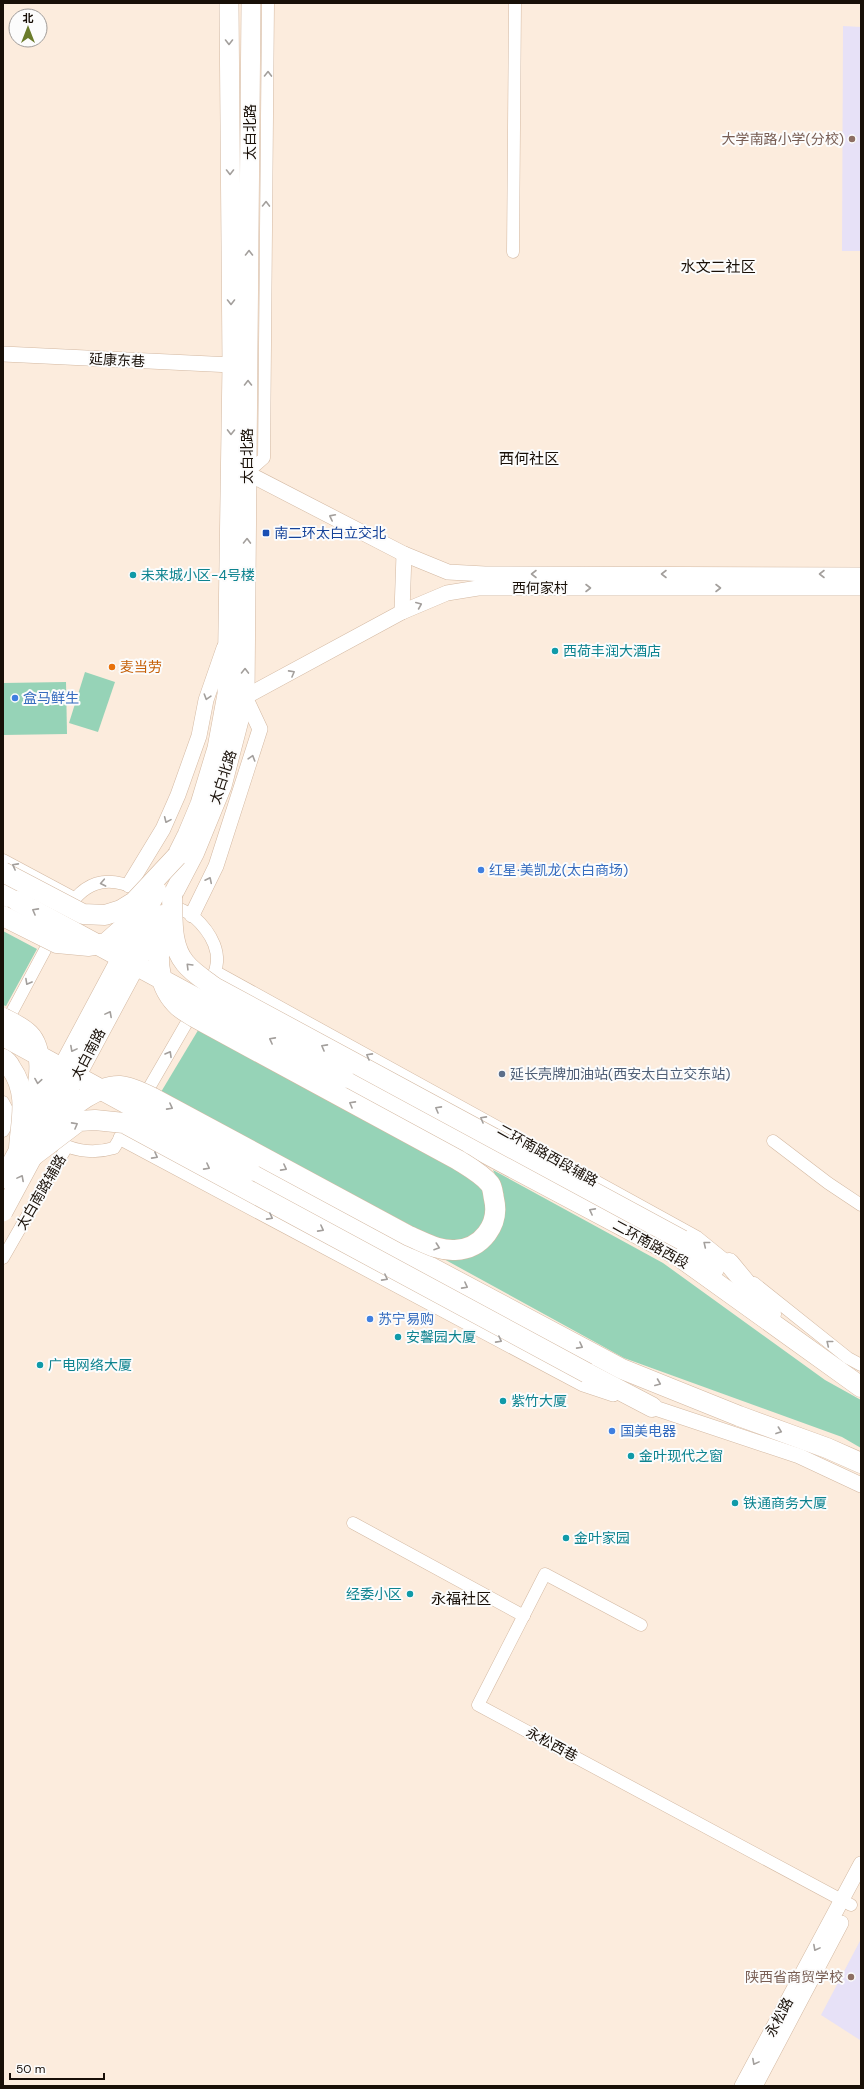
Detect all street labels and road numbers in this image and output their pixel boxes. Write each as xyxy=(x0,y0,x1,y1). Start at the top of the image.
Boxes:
street label: 太白北路 xyxy=(241,104,259,160)
street label: 延康东巷 xyxy=(89,350,145,370)
street label: 太白北路 xyxy=(238,428,256,484)
street label: 西何家村 xyxy=(512,579,568,597)
street label: 太白北路 xyxy=(206,748,240,806)
street label: 太白南路 xyxy=(67,1025,109,1083)
street label: 二环南路西段辅路 xyxy=(495,1120,601,1190)
street label: 太白南路辅路 xyxy=(12,1151,70,1233)
street label: 二环南路西段 xyxy=(610,1216,692,1272)
street label: 永松西巷 xyxy=(523,1723,581,1765)
street label: 永松路 xyxy=(761,1994,797,2040)

